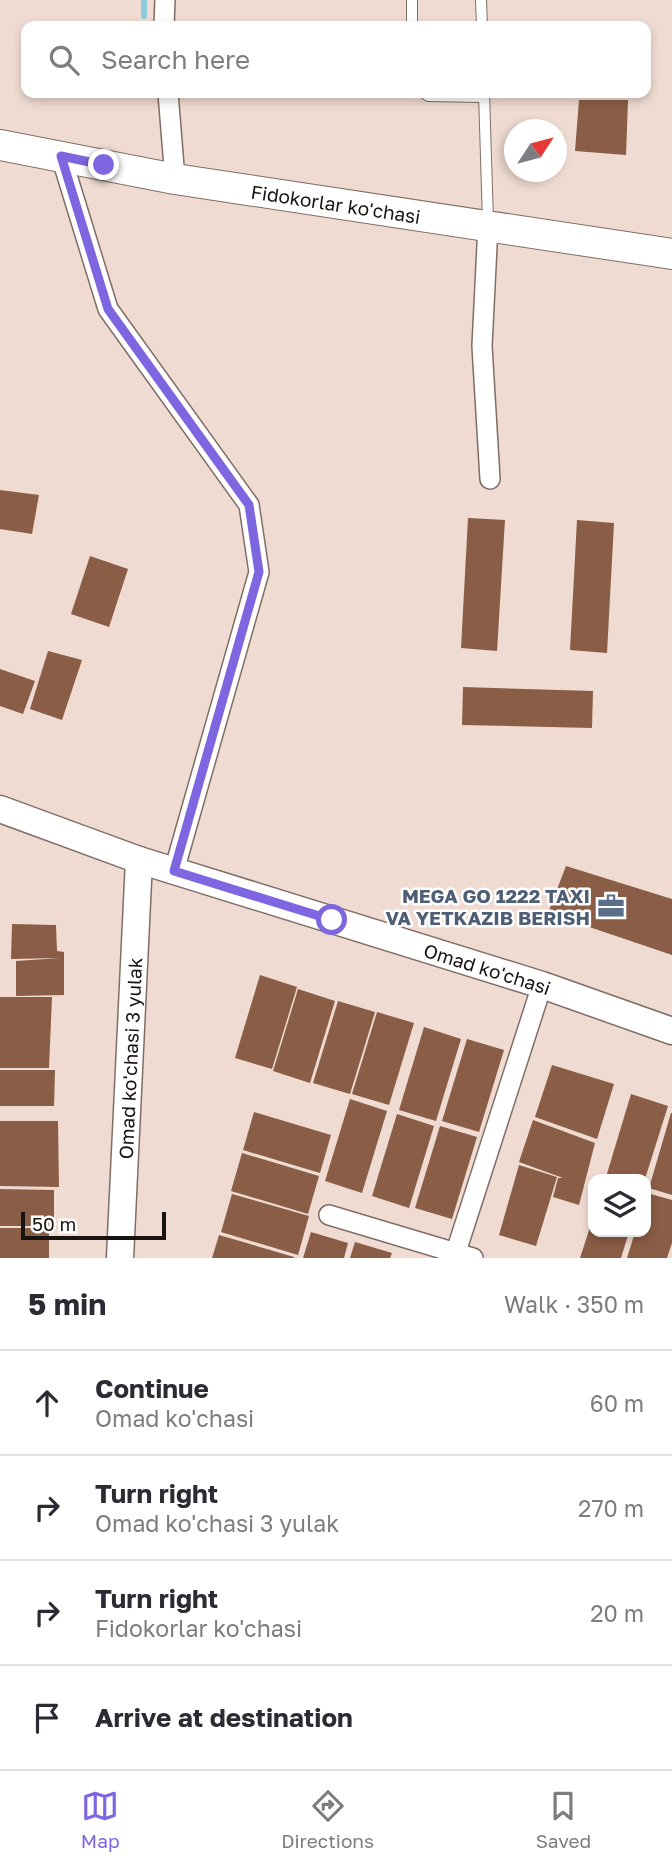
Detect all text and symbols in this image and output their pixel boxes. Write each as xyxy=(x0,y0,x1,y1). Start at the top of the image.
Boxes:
search box xyxy=(21,21,651,98)
icon: search xyxy=(45,41,83,79)
text: Search here xyxy=(101,44,250,75)
north arrow xyxy=(504,119,567,182)
route end xyxy=(88,149,119,180)
street label: Fidokorlar ko'chasi xyxy=(250,179,422,227)
place label: MEGA GO 1222 TAXI VA YETKAZIB BERISH xyxy=(385,884,590,929)
office icon: MEGA GO 1222 TAXI VA YETKAZIB BERISH xyxy=(596,891,626,921)
route start xyxy=(316,904,347,935)
street label: Omad ko'chasi xyxy=(421,938,554,999)
street label: Omad ko'chasi 3 yulak xyxy=(113,957,146,1160)
map controls xyxy=(588,1174,651,1237)
button: layers xyxy=(588,1174,651,1237)
scale bar xyxy=(21,1209,166,1241)
text: 50 m xyxy=(32,1212,76,1235)
text: 5 min xyxy=(28,1286,106,1322)
text: Walk · 350 m xyxy=(504,1290,644,1318)
text: Continue xyxy=(95,1373,209,1404)
icon: ahead xyxy=(28,1384,66,1422)
text: 60 m xyxy=(590,1389,644,1417)
text: Omad ko'chasi xyxy=(95,1404,254,1432)
text: Turn right xyxy=(95,1478,218,1509)
icon: right xyxy=(28,1489,66,1527)
text: 270 m xyxy=(578,1494,644,1522)
text: Omad ko'chasi 3 yulak xyxy=(95,1509,339,1537)
text: Turn right xyxy=(95,1583,218,1614)
icon: right xyxy=(28,1594,66,1632)
text: 20 m xyxy=(590,1599,644,1627)
text: Fidokorlar ko'chasi xyxy=(95,1614,302,1642)
icon: arrive xyxy=(28,1699,66,1737)
text: Arrive at destination xyxy=(95,1702,353,1733)
tab: Map xyxy=(81,1787,120,1852)
tab: Directions xyxy=(281,1787,374,1852)
tab: Saved xyxy=(536,1787,591,1852)

